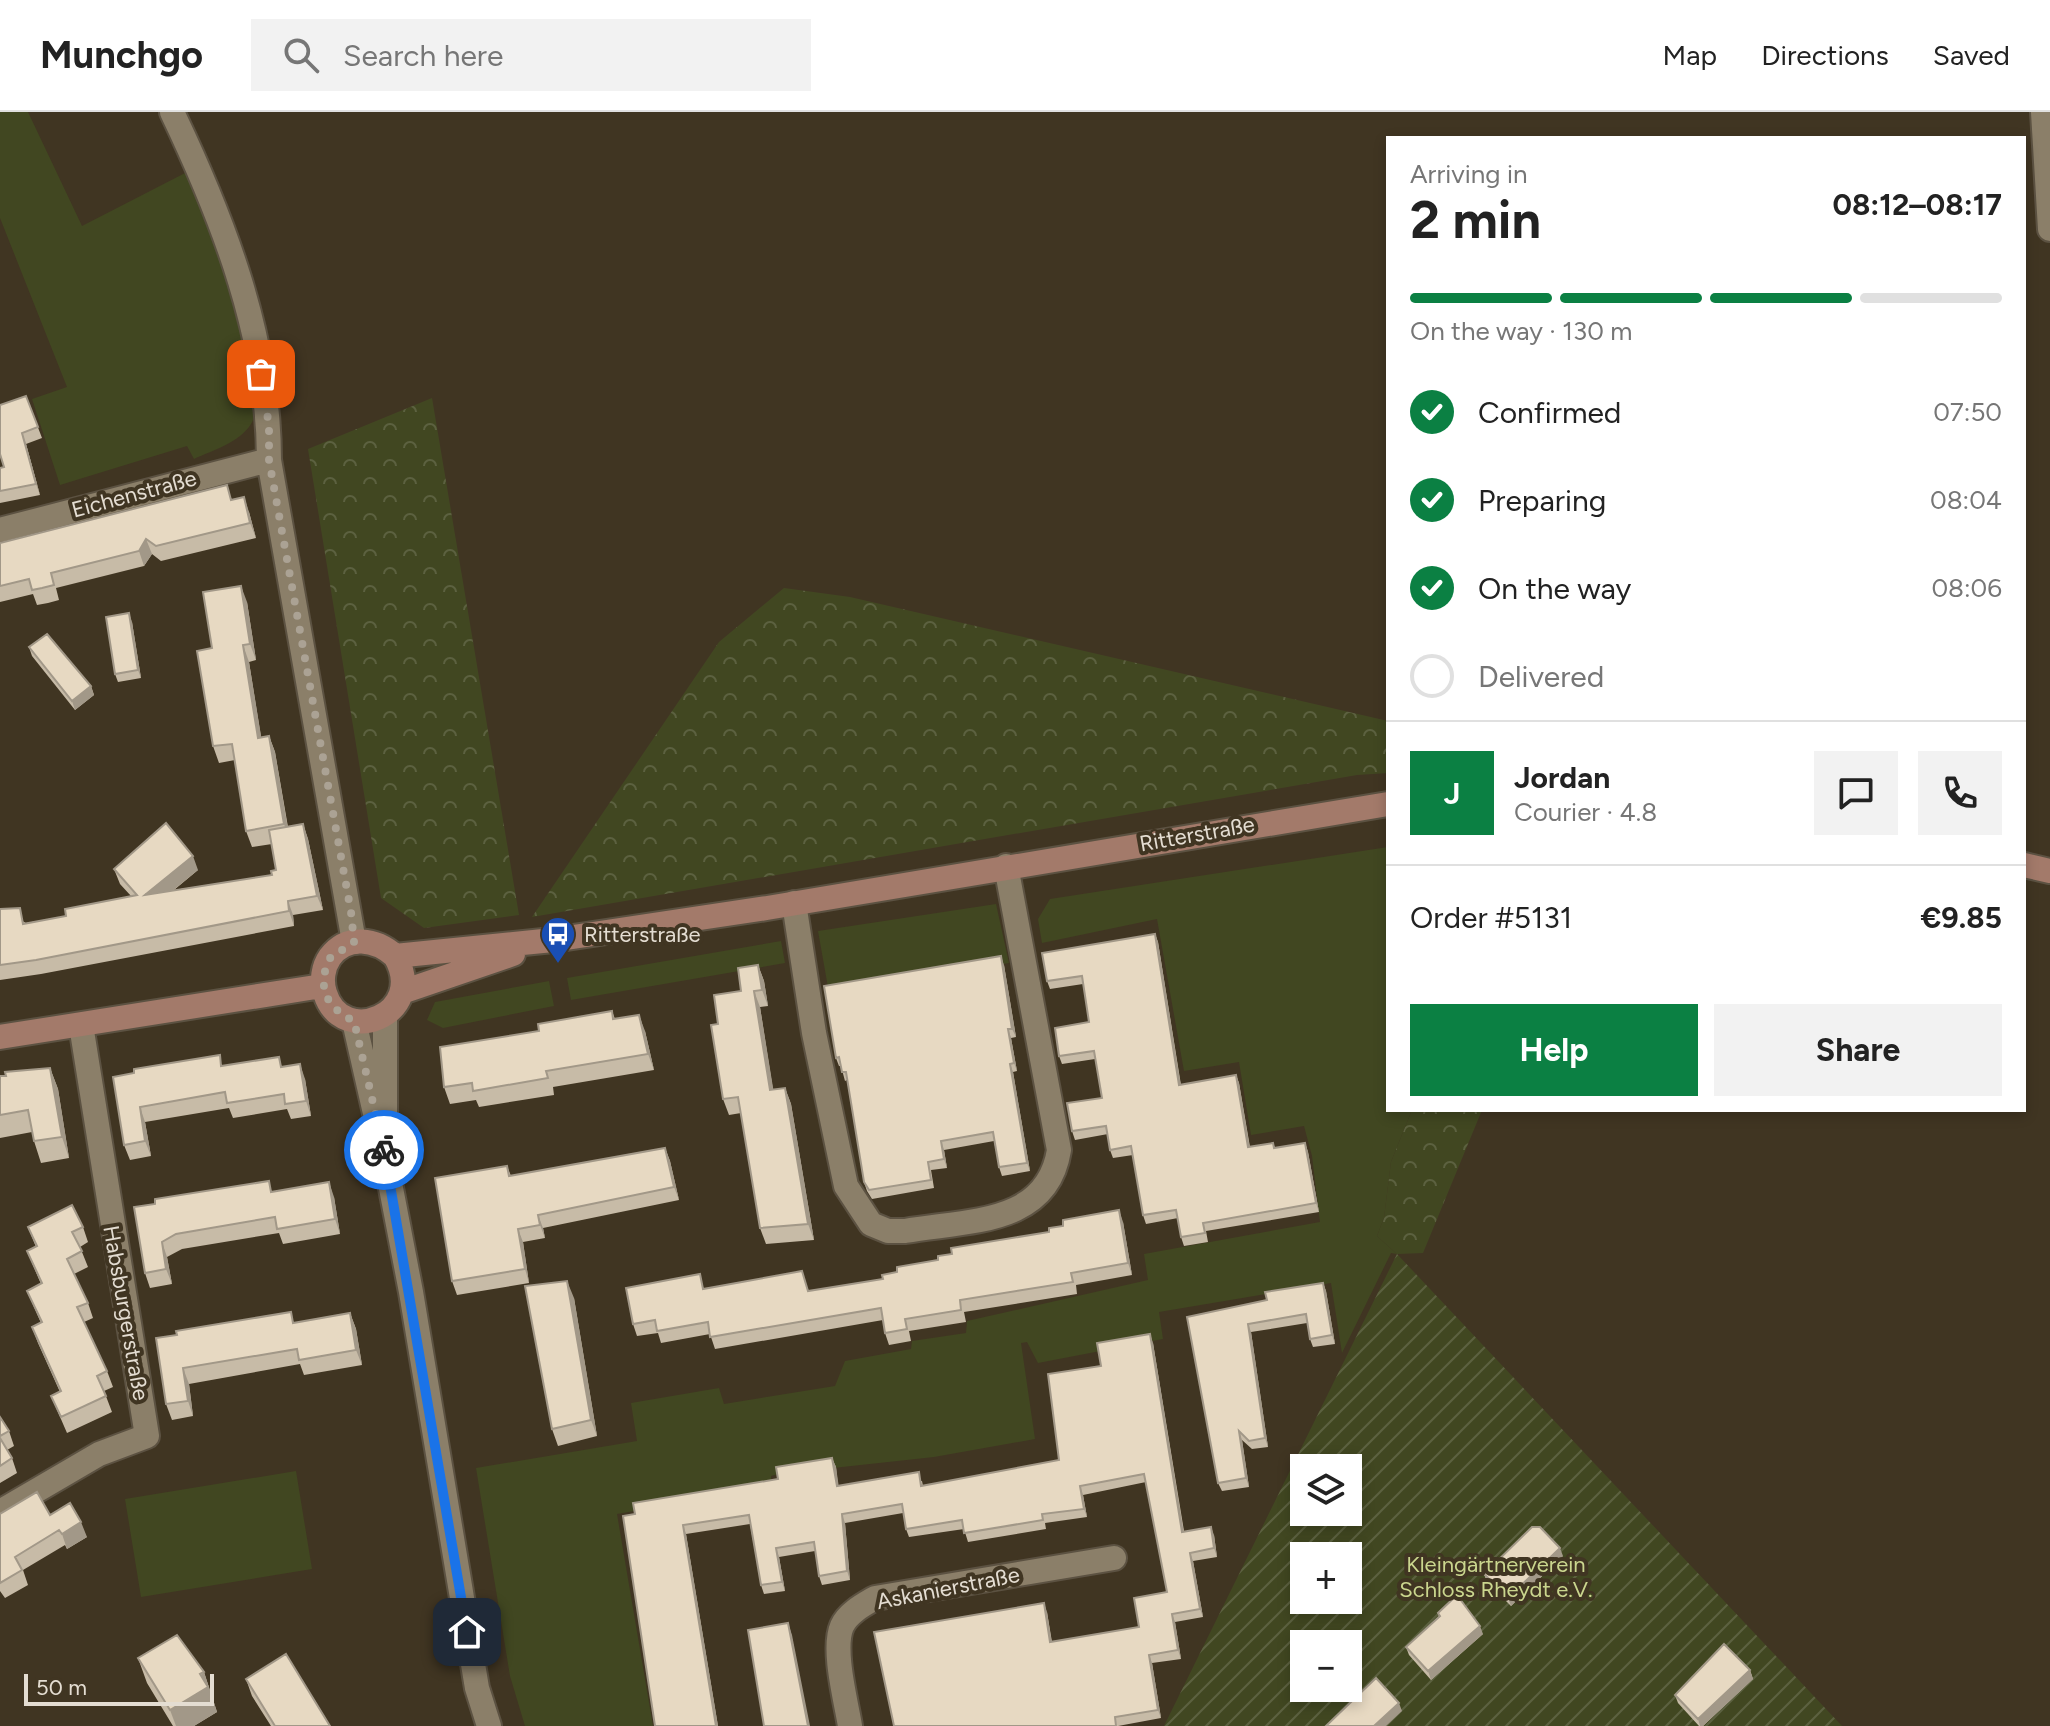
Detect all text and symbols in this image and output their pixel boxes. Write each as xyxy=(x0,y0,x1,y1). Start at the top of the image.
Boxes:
search box xyxy=(251,19,811,91)
text: Munchgo xyxy=(40,32,203,78)
icon: search xyxy=(279,33,323,77)
text: Search here xyxy=(343,37,503,74)
text: Map xyxy=(1663,38,1717,72)
text: Directions xyxy=(1761,38,1889,72)
text: Saved xyxy=(1933,38,2010,72)
text: Arriving in xyxy=(1410,158,1528,190)
text: 08:12–08:17 xyxy=(1832,186,2002,223)
text: 2 min xyxy=(1410,189,1541,251)
text: On the way · 130 m xyxy=(1410,315,1632,347)
pin xyxy=(227,340,295,408)
icon: bag xyxy=(239,352,283,396)
icon: check xyxy=(1410,390,1454,434)
text: Confirmed xyxy=(1478,394,1621,431)
text: 07:50 xyxy=(1933,396,2002,428)
street label: Eichenstraße xyxy=(69,464,199,524)
icon: check xyxy=(1410,478,1454,522)
text: Preparing xyxy=(1478,482,1606,519)
text: 08:04 xyxy=(1930,484,2002,516)
icon: check xyxy=(1410,566,1454,610)
text: On the way xyxy=(1478,570,1631,607)
text: 08:06 xyxy=(1931,572,2002,604)
text: Delivered xyxy=(1478,658,1604,695)
button: chat xyxy=(1814,751,1898,835)
button: phone xyxy=(1918,751,2002,835)
text: Jordan xyxy=(1514,759,1610,796)
text: J xyxy=(1444,775,1460,812)
text: Courier · 4.8 xyxy=(1514,796,1657,828)
street label: Ritterstraße xyxy=(1137,811,1257,857)
text: Order #5131 xyxy=(1410,899,1572,936)
text: €9.85 xyxy=(1921,899,2002,936)
bus stop icon: Ritterstraße xyxy=(539,915,577,965)
place label: Ritterstraße xyxy=(584,921,701,948)
button: Help xyxy=(1410,1004,1698,1096)
button: Share xyxy=(1714,1004,2002,1096)
courier xyxy=(344,1110,424,1190)
icon: bike xyxy=(362,1128,406,1172)
street label: Habsburgerstraße xyxy=(97,1223,155,1403)
map controls xyxy=(1290,1454,1362,1702)
button: layers xyxy=(1290,1454,1362,1526)
button: + xyxy=(1290,1542,1362,1614)
park label: Kleingärtnerverein Schloss Rheydt e.V. xyxy=(1399,1551,1593,1603)
street label: Askanierstraße xyxy=(874,1561,1022,1615)
pin xyxy=(433,1598,501,1666)
icon: home xyxy=(445,1610,489,1654)
button: − xyxy=(1290,1630,1362,1702)
scale bar xyxy=(24,1670,214,1706)
text: 50 m xyxy=(36,1674,87,1701)

